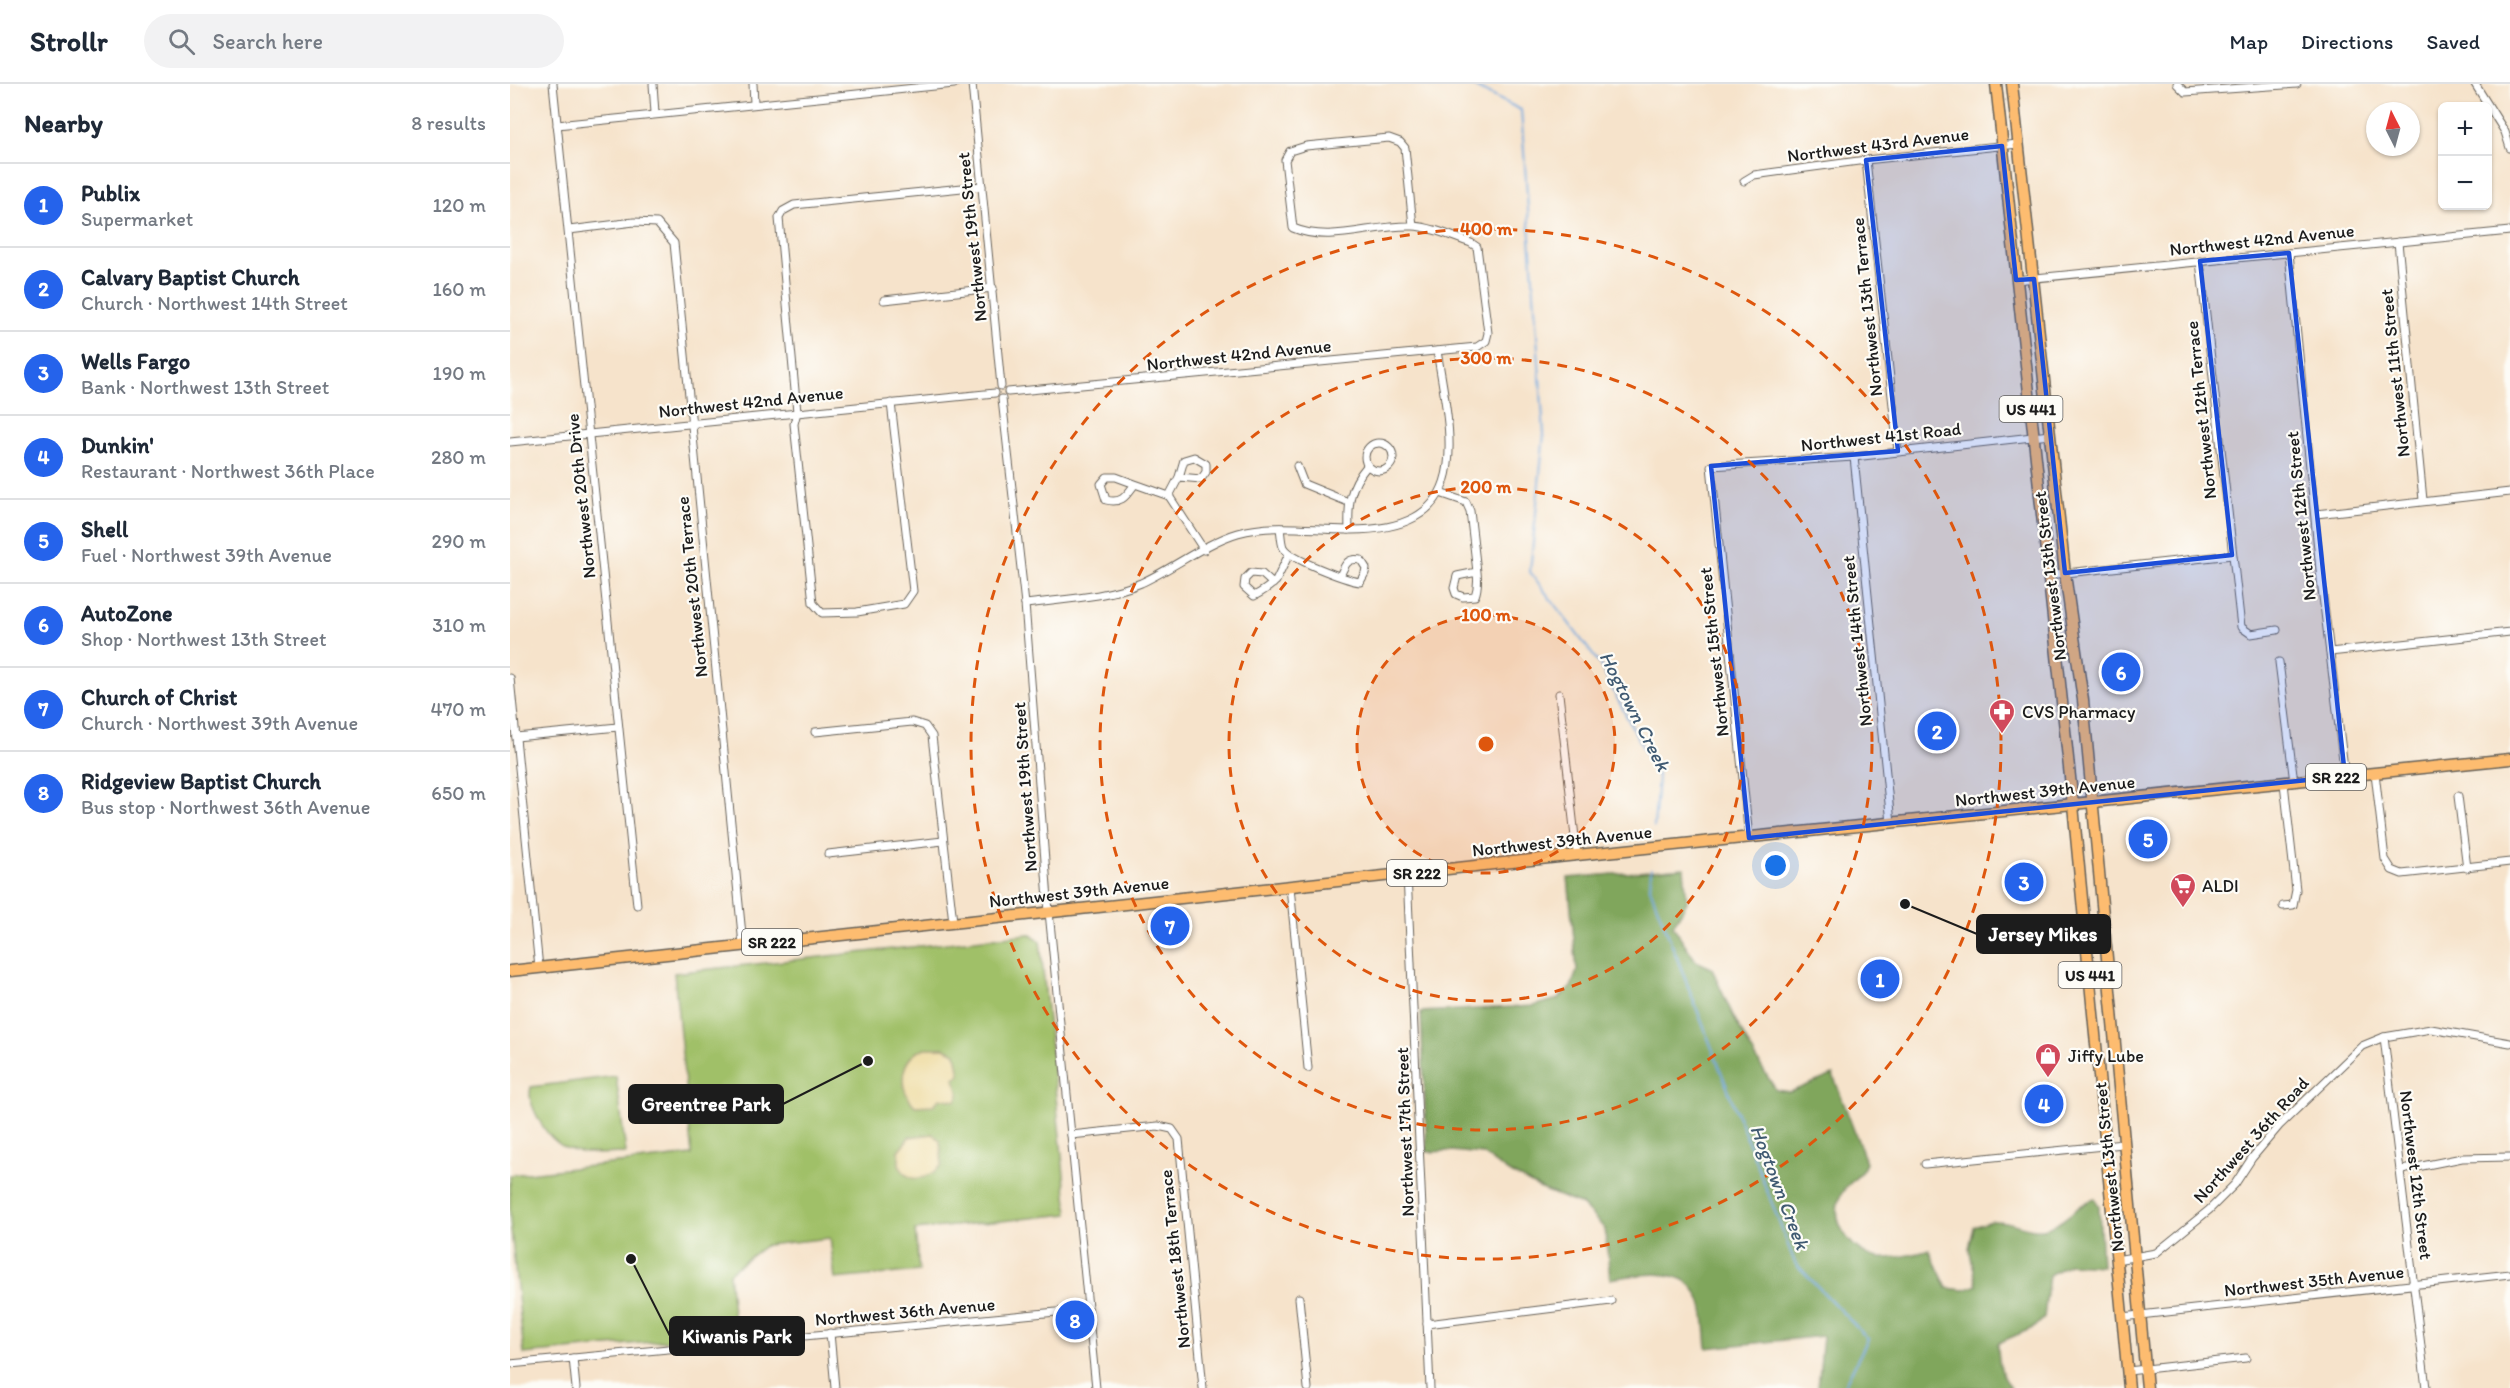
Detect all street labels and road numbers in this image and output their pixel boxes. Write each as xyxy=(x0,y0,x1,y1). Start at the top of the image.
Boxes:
street label: Northwest 43rd Avenue xyxy=(1786,123,1970,167)
street label: Northwest 19th Street xyxy=(952,151,992,323)
street label: Northwest 13th Terrace xyxy=(1847,217,1887,397)
street label: Northwest 42nd Avenue xyxy=(2168,219,2356,261)
street label: Northwest 11th Street xyxy=(2375,288,2415,458)
street label: Northwest 12th Terrace xyxy=(2181,320,2221,500)
street label: Northwest 42nd Avenue xyxy=(1145,334,1333,376)
street label: Northwest 42nd Avenue xyxy=(657,381,845,423)
road number: US 441 xyxy=(2000,396,2062,422)
street label: Northwest 20th Drive xyxy=(561,413,601,579)
street label: Northwest 41st Road xyxy=(1800,418,1962,456)
street label: Northwest 12th Street xyxy=(2281,430,2321,602)
street label: Northwest 13th Street xyxy=(2029,490,2071,662)
street label: Northwest 20th Terrace xyxy=(672,495,712,679)
street label: Northwest 14th Street xyxy=(1837,554,1877,727)
street label: Northwest 15th Street xyxy=(1694,566,1734,738)
street label: Northwest 19th Street xyxy=(1008,701,1042,873)
road number: SR 222 xyxy=(2306,764,2366,790)
street label: Northwest 39th Avenue xyxy=(1954,771,2136,811)
street label: Northwest 39th Avenue xyxy=(1471,821,1653,861)
road number: SR 222 xyxy=(1387,860,1447,886)
street label: Northwest 39th Avenue xyxy=(988,872,1170,912)
road number: SR 222 xyxy=(742,929,802,955)
road number: US 441 xyxy=(2058,962,2122,988)
street label: Northwest 17th Street xyxy=(1391,1047,1419,1217)
street label: Northwest 36th Road xyxy=(2188,1072,2314,1208)
street label: Northwest 13th Street xyxy=(2089,1081,2129,1253)
street label: Northwest 12th Street xyxy=(2395,1089,2437,1261)
street label: Northwest 18th Terrace xyxy=(1155,1169,1195,1349)
street label: Northwest 35th Avenue xyxy=(2223,1261,2405,1301)
street label: Northwest 36th Avenue xyxy=(814,1293,996,1331)

